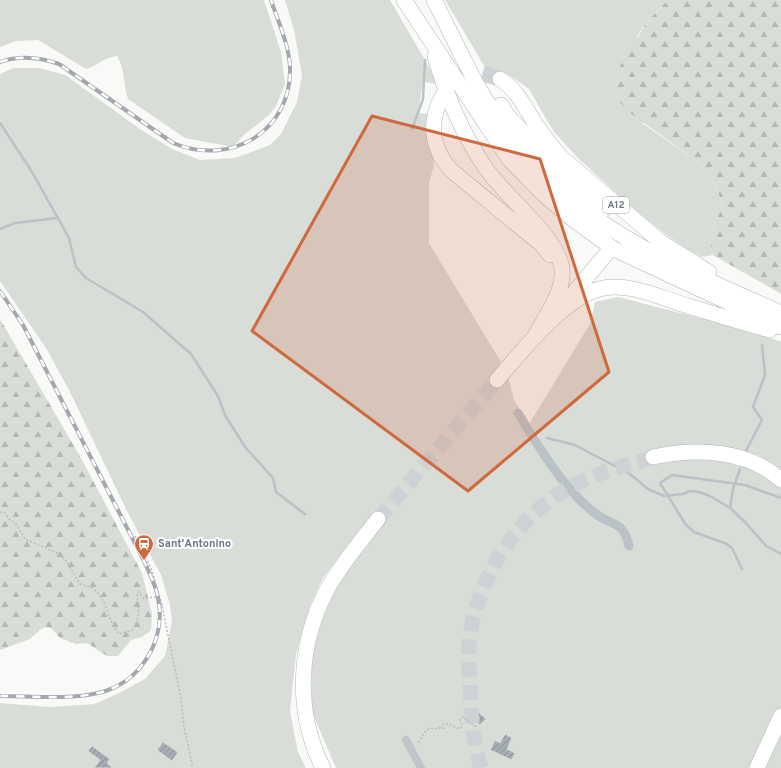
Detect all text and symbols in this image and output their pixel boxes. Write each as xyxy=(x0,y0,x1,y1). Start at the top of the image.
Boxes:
road number: A12 xyxy=(603,197,629,213)
station icon: Sant'Antonino xyxy=(133,533,155,561)
place label: Sant'Antonino xyxy=(158,537,231,551)

